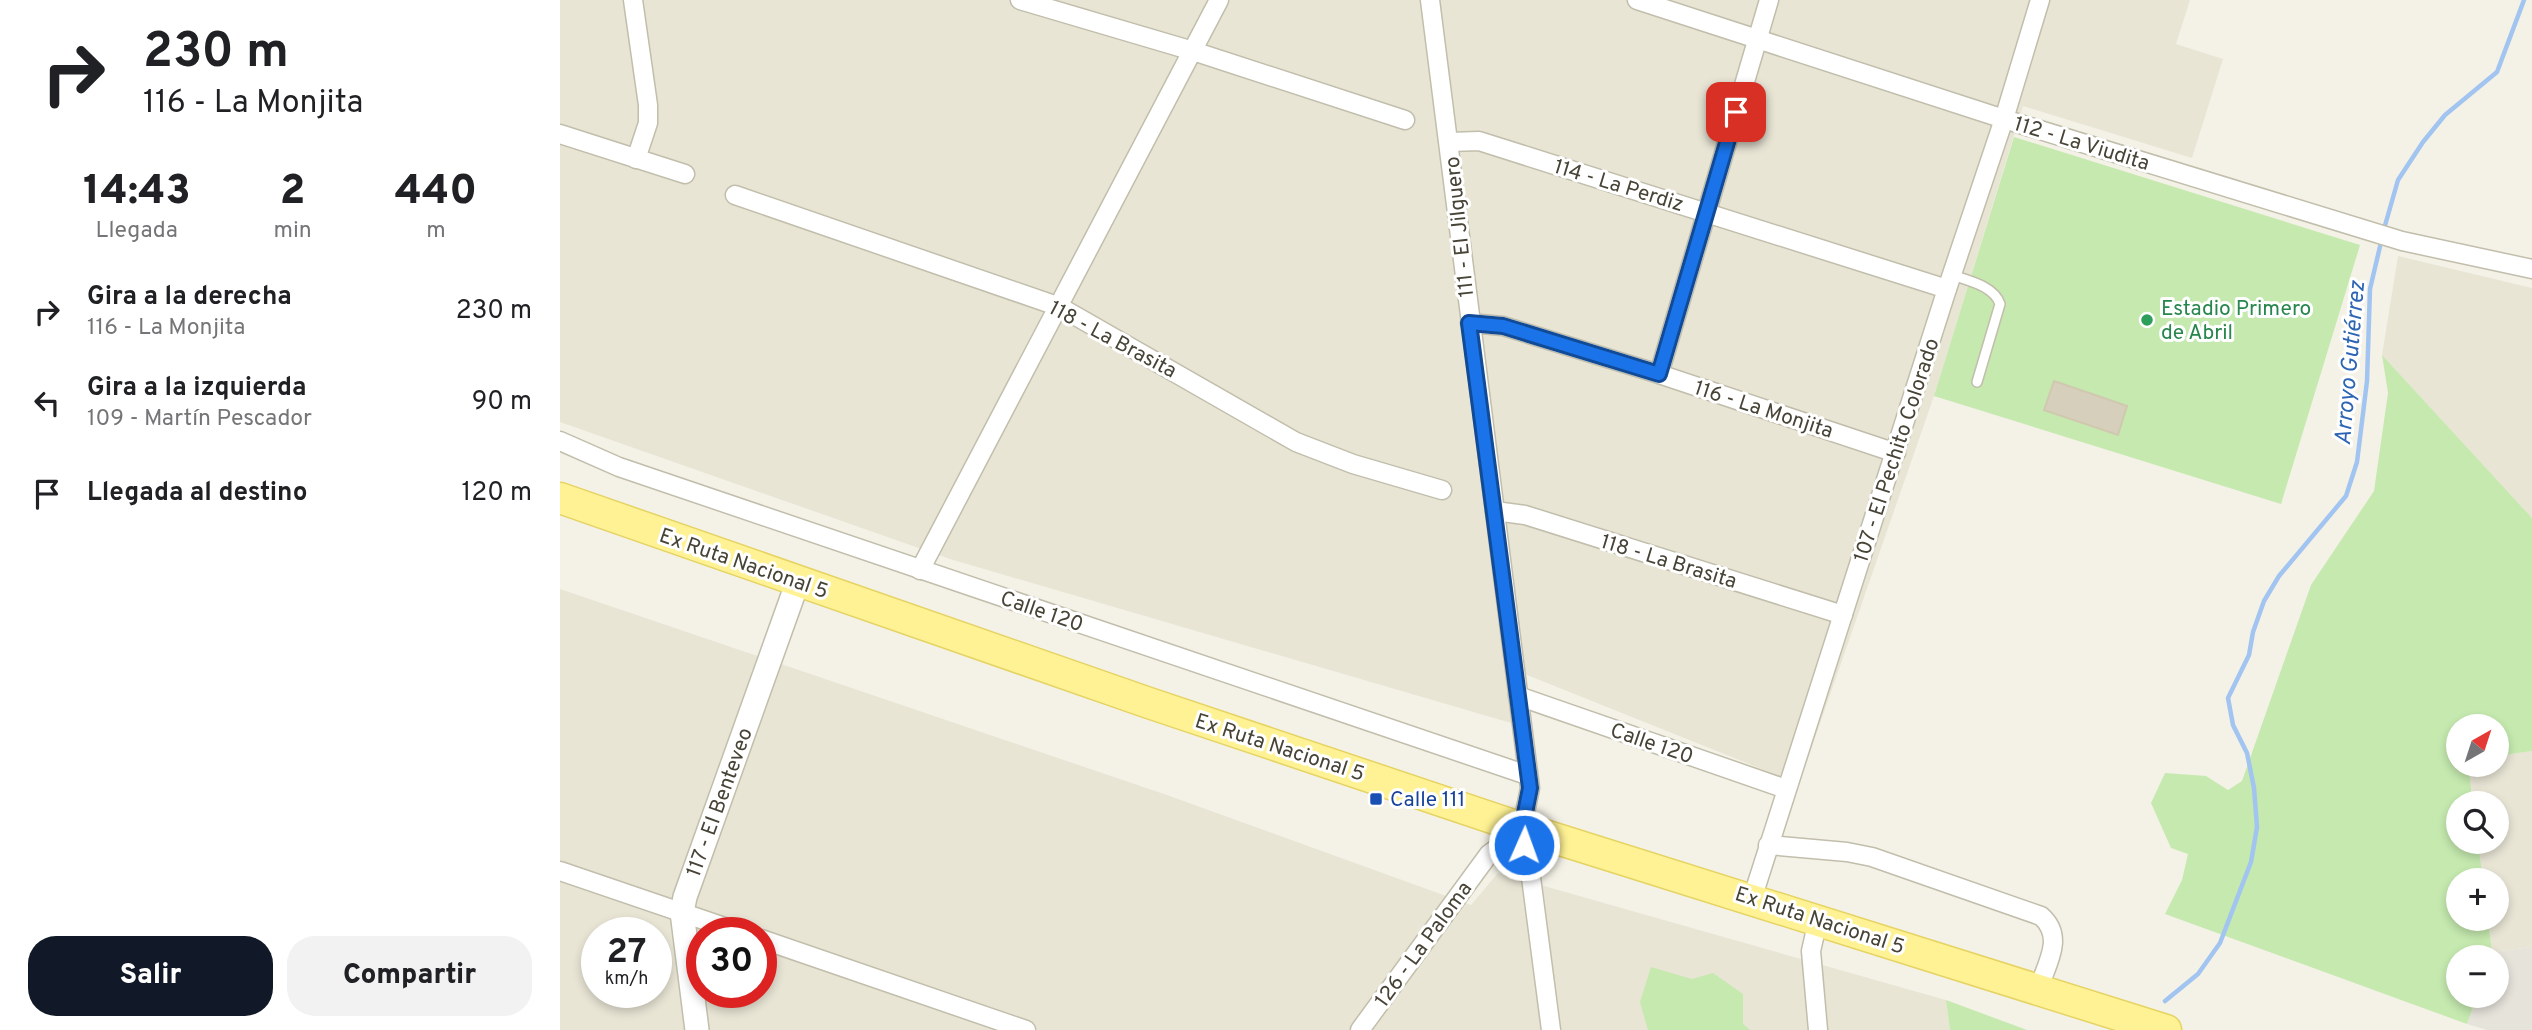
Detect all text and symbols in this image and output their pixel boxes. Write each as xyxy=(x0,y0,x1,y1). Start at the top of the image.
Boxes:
text: 230 m xyxy=(143,23,289,85)
icon: right xyxy=(28,28,119,119)
pin xyxy=(1706,82,1766,142)
text: 116 - La Monjita xyxy=(143,84,363,124)
icon: arrive xyxy=(1717,93,1755,131)
street label: 112 - La Viudita xyxy=(2011,111,2153,178)
street label: 114 - La Perdiz xyxy=(1550,154,1687,219)
street label: 111 - El Jilguero xyxy=(1440,155,1481,299)
text: 14:43 xyxy=(83,166,191,219)
text: 2 xyxy=(280,166,305,219)
text: 440 xyxy=(395,166,477,219)
text: Llegada xyxy=(96,217,178,246)
text: min xyxy=(273,217,312,246)
text: m xyxy=(426,217,446,246)
water label: Arroyo Gutiérrez xyxy=(2330,279,2373,447)
text: Gira a la derecha xyxy=(87,281,292,314)
icon: right xyxy=(28,293,66,331)
text: 230 m xyxy=(456,295,532,328)
street label: 118 - La Brasita xyxy=(1044,295,1181,385)
place label: Estadio Primero de Abril xyxy=(2161,296,2311,347)
marker: Estadio Primero de Abril xyxy=(2139,312,2155,328)
text: 116 - La Monjita xyxy=(87,314,245,343)
street label: 107 - El Pechito Colorado xyxy=(1848,335,1946,566)
text: Gira a la izquierda xyxy=(87,372,306,405)
street label: 116 - La Monjita xyxy=(1691,375,1836,446)
icon: left xyxy=(28,384,66,422)
text: 90 m xyxy=(472,386,532,419)
text: 109 - Martín Pescador xyxy=(87,405,312,434)
icon: arrive xyxy=(28,475,66,513)
text: Llegada al destino xyxy=(87,477,307,510)
text: 120 m xyxy=(462,477,532,510)
street label: Ex Ruta Nacional 5 xyxy=(655,523,832,606)
street label: 118 - La Brasita xyxy=(1597,529,1740,596)
street label: Calle 120 xyxy=(996,586,1087,639)
street label: Ex Ruta Nacional 5 xyxy=(1191,708,1368,789)
north arrow xyxy=(2446,714,2510,777)
map controls xyxy=(2446,714,2509,1008)
street label: Calle 120 xyxy=(1606,718,1697,771)
street label: 117 - El Benteveo xyxy=(681,724,760,881)
place label: Calle 111 xyxy=(1390,787,1465,814)
marker: Calle 111 xyxy=(1368,791,1384,807)
button: search xyxy=(2446,791,2509,854)
position arrow xyxy=(1487,808,1561,882)
button: + xyxy=(2446,868,2509,931)
street label: 126 - La Paloma xyxy=(1369,877,1479,1013)
street label: Ex Ruta Nacional 5 xyxy=(1731,881,1908,962)
speed limit sign: 30 xyxy=(686,917,777,1008)
text: 27 xyxy=(607,931,646,975)
button: Salir xyxy=(28,936,273,1016)
button: Compartir xyxy=(287,936,532,1016)
button: − xyxy=(2446,945,2509,1008)
text: km/h xyxy=(605,968,648,991)

